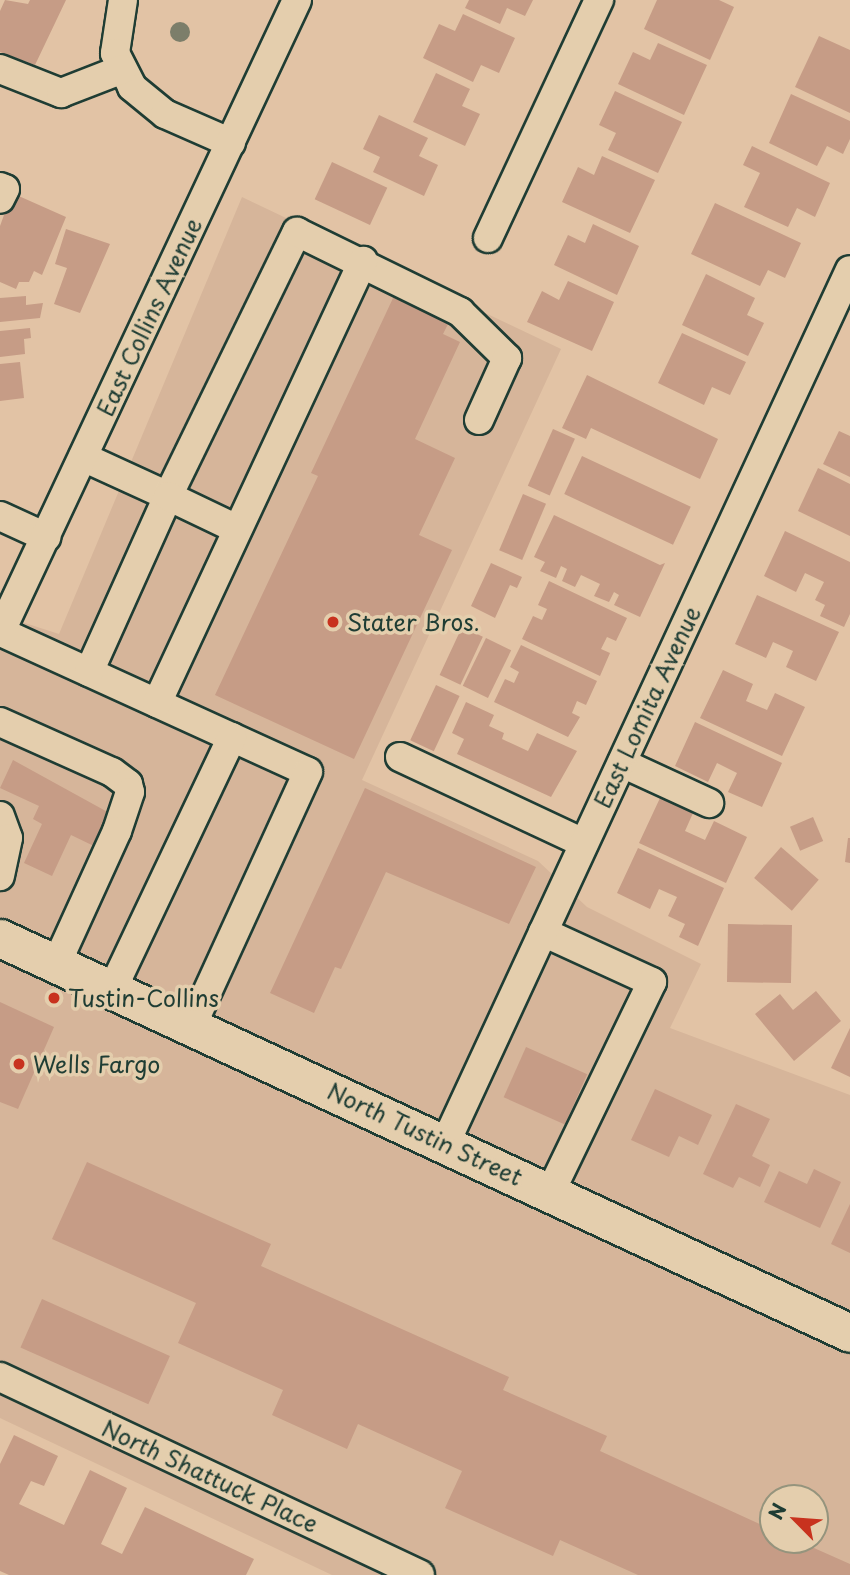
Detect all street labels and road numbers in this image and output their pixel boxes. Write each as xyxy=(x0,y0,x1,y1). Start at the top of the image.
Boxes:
street label: East Collins Avenue xyxy=(91,214,207,420)
street label: East Lomita Avenue xyxy=(588,602,706,812)
street label: North Tustin Street xyxy=(322,1076,528,1192)
street label: North Shattuck Place xyxy=(97,1414,323,1538)

